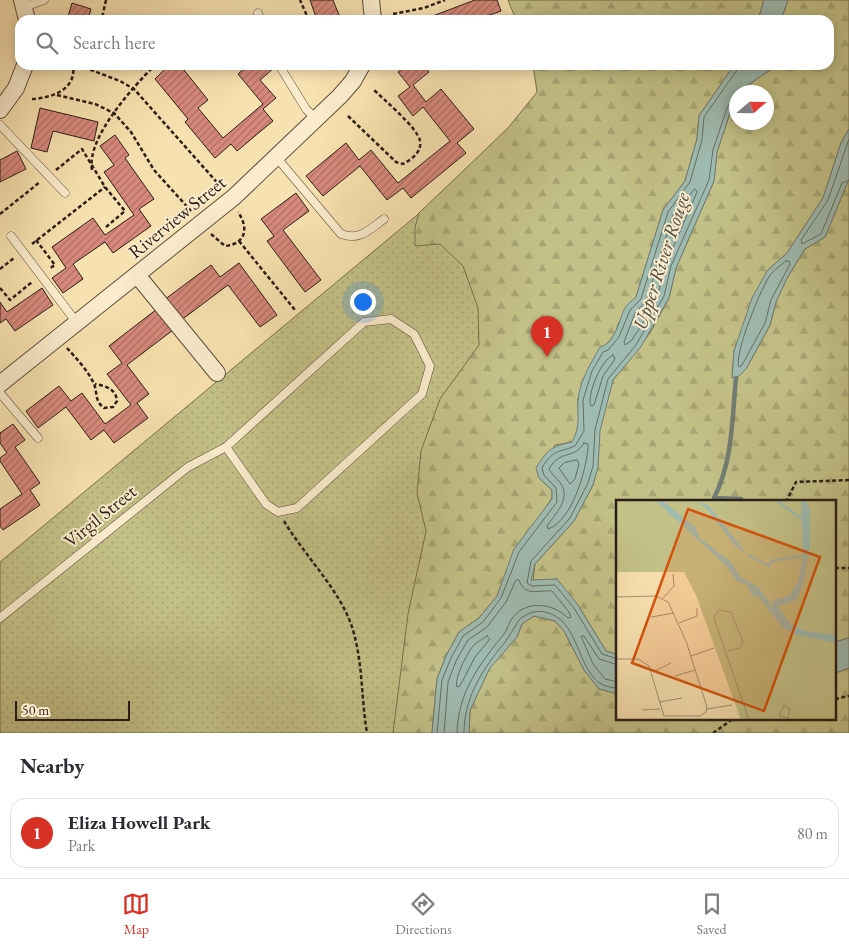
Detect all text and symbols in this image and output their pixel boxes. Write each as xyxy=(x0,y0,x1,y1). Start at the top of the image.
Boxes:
search box xyxy=(15,15,834,70)
icon: search xyxy=(33,29,61,57)
text: Search here xyxy=(73,30,155,55)
north arrow xyxy=(729,85,774,130)
street label: Riverview Street xyxy=(123,170,231,264)
water label: Upper River Rouge xyxy=(627,189,695,333)
your location xyxy=(350,289,376,315)
pin: 1 xyxy=(531,316,563,357)
street label: Virgil Street xyxy=(59,479,141,553)
inset map xyxy=(616,500,836,720)
scale bar xyxy=(15,698,130,721)
text: 50 m xyxy=(22,701,49,719)
text: Nearby xyxy=(20,752,84,779)
text: Eliza Howell Park xyxy=(68,810,210,835)
text: 1 xyxy=(33,823,41,844)
text: 80 m xyxy=(797,823,828,844)
text: Park xyxy=(68,835,95,856)
tab: Map xyxy=(122,890,150,938)
tab: Directions xyxy=(395,890,452,938)
tab: Saved xyxy=(697,890,727,938)

